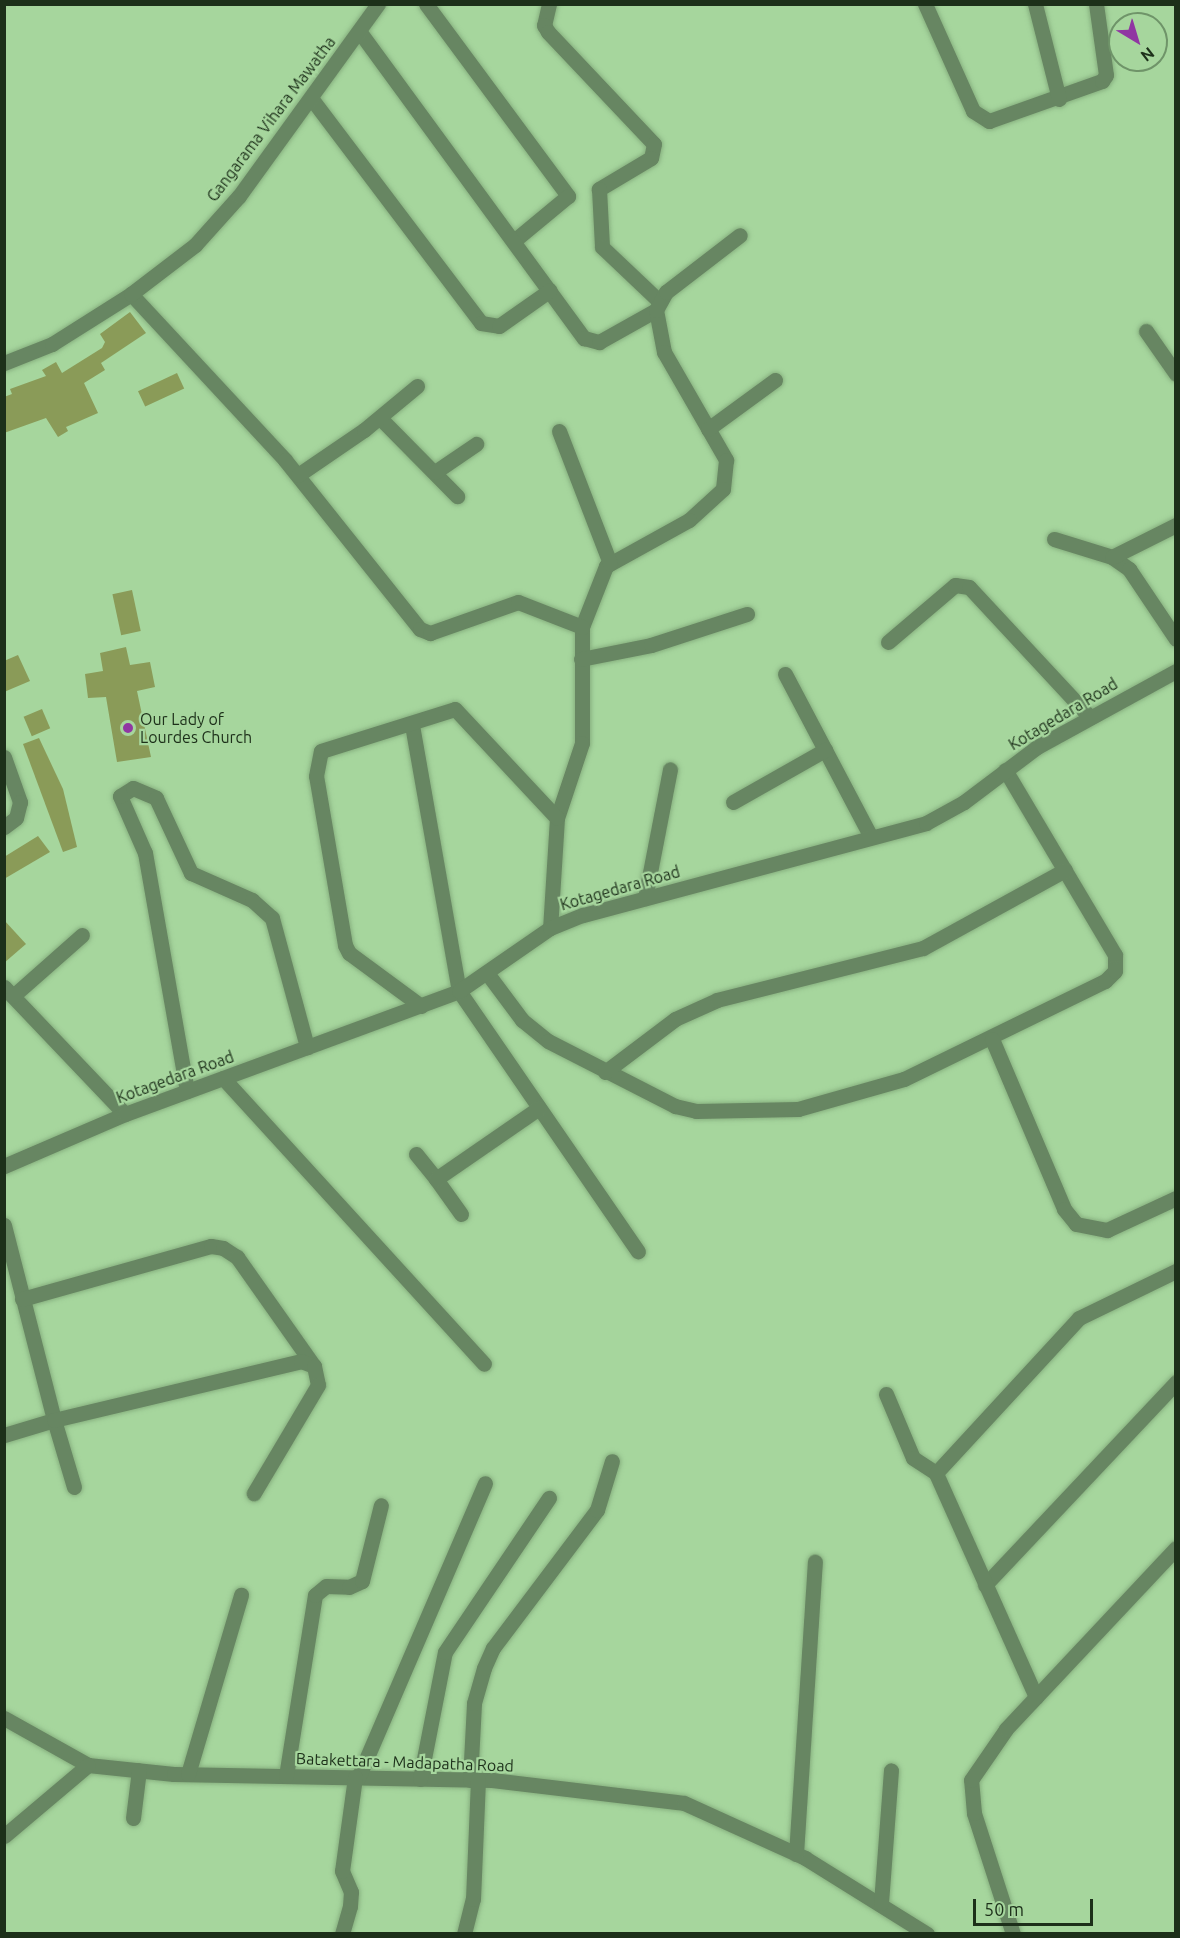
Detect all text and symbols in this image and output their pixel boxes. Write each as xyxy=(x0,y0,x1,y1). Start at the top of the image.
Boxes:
north arrow xyxy=(1108,12,1168,72)
street label: Gangarama Vihara Mawatha xyxy=(203,33,339,205)
text: N xyxy=(1138,44,1158,65)
street label: Kotagedara Road xyxy=(1005,674,1121,754)
place label: Our Lady of Lourdes Church xyxy=(140,709,252,747)
marker: Our Lady of Lourdes Church xyxy=(121,721,135,735)
street label: Kotagedara Road xyxy=(558,862,682,914)
street label: Kotagedara Road xyxy=(114,1047,236,1107)
street label: Batakettara - Madapatha Road xyxy=(296,1749,514,1775)
scale bar xyxy=(976,1887,1096,1925)
text: 50 m xyxy=(984,1899,1024,1919)

